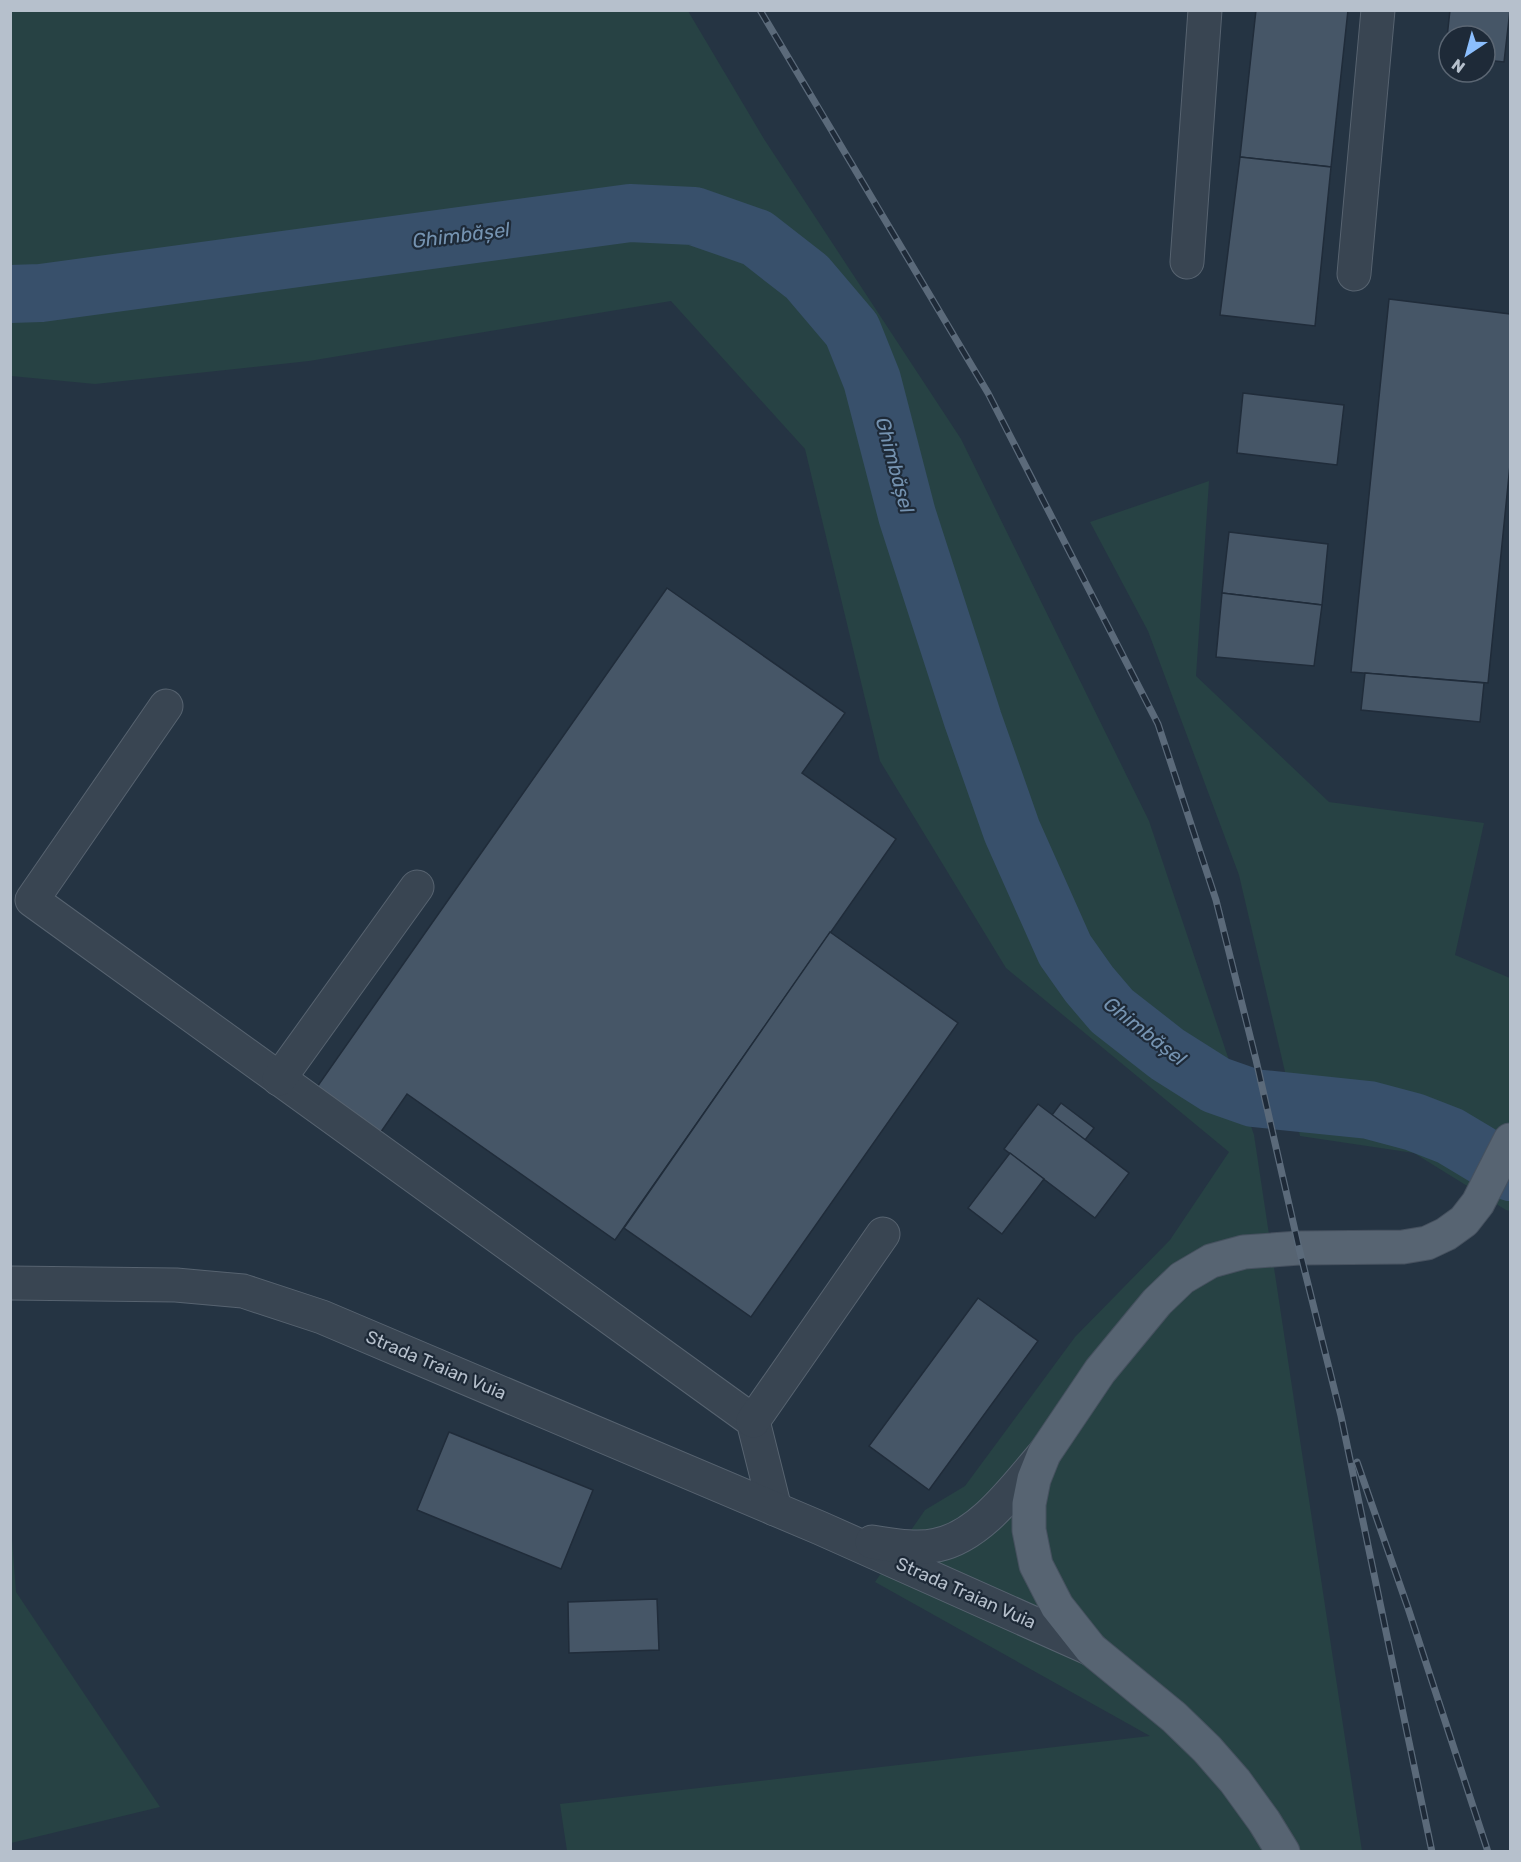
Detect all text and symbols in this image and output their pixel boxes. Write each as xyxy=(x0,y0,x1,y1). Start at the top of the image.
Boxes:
north arrow xyxy=(1437,24,1497,84)
text: N xyxy=(1448,55,1469,77)
water label: Ghimbășel xyxy=(411,217,512,253)
water label: Ghimbășel xyxy=(871,414,920,517)
water label: Ghimbășel xyxy=(1099,991,1192,1071)
street label: Strada Traian Vuia xyxy=(362,1325,510,1405)
street label: Strada Traian Vuia xyxy=(893,1552,1039,1634)

